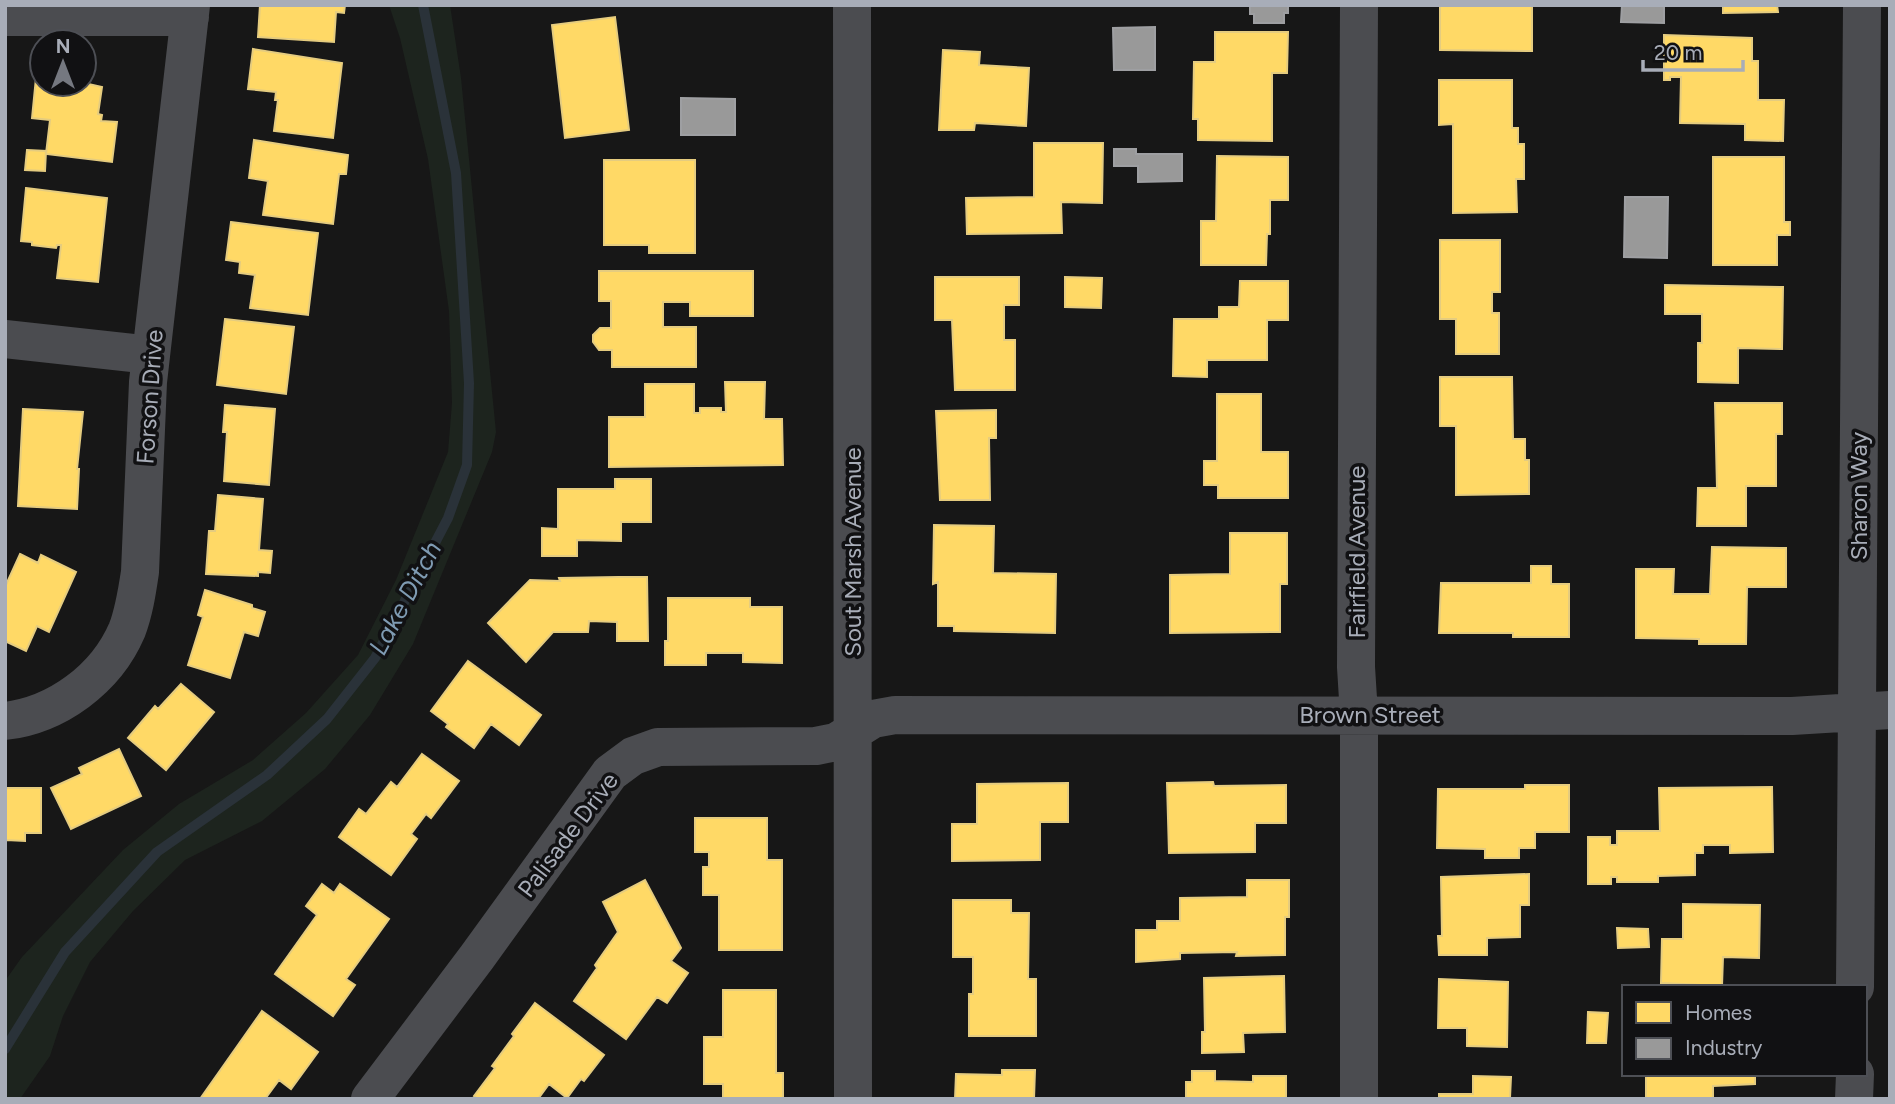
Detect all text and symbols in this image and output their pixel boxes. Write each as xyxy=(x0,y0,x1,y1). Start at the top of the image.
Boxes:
north arrow xyxy=(28,28,98,98)
scale bar xyxy=(1643,28,1743,72)
text: N xyxy=(56,35,70,58)
text: 20 m xyxy=(1654,40,1702,65)
street label: Forson Drive xyxy=(130,329,169,465)
street label: Sharon Way xyxy=(1844,431,1873,560)
street label: Sout Marsh Avenue xyxy=(838,447,867,657)
street label: Fairfield Avenue xyxy=(1342,466,1371,638)
water label: Lake Ditch xyxy=(362,536,448,660)
street label: Brown Street xyxy=(1299,700,1441,729)
street label: Palisade Drive xyxy=(511,767,624,903)
legend xyxy=(1622,985,1867,1076)
text: Homes xyxy=(1685,1000,1752,1025)
text: Industry xyxy=(1685,1035,1762,1060)

